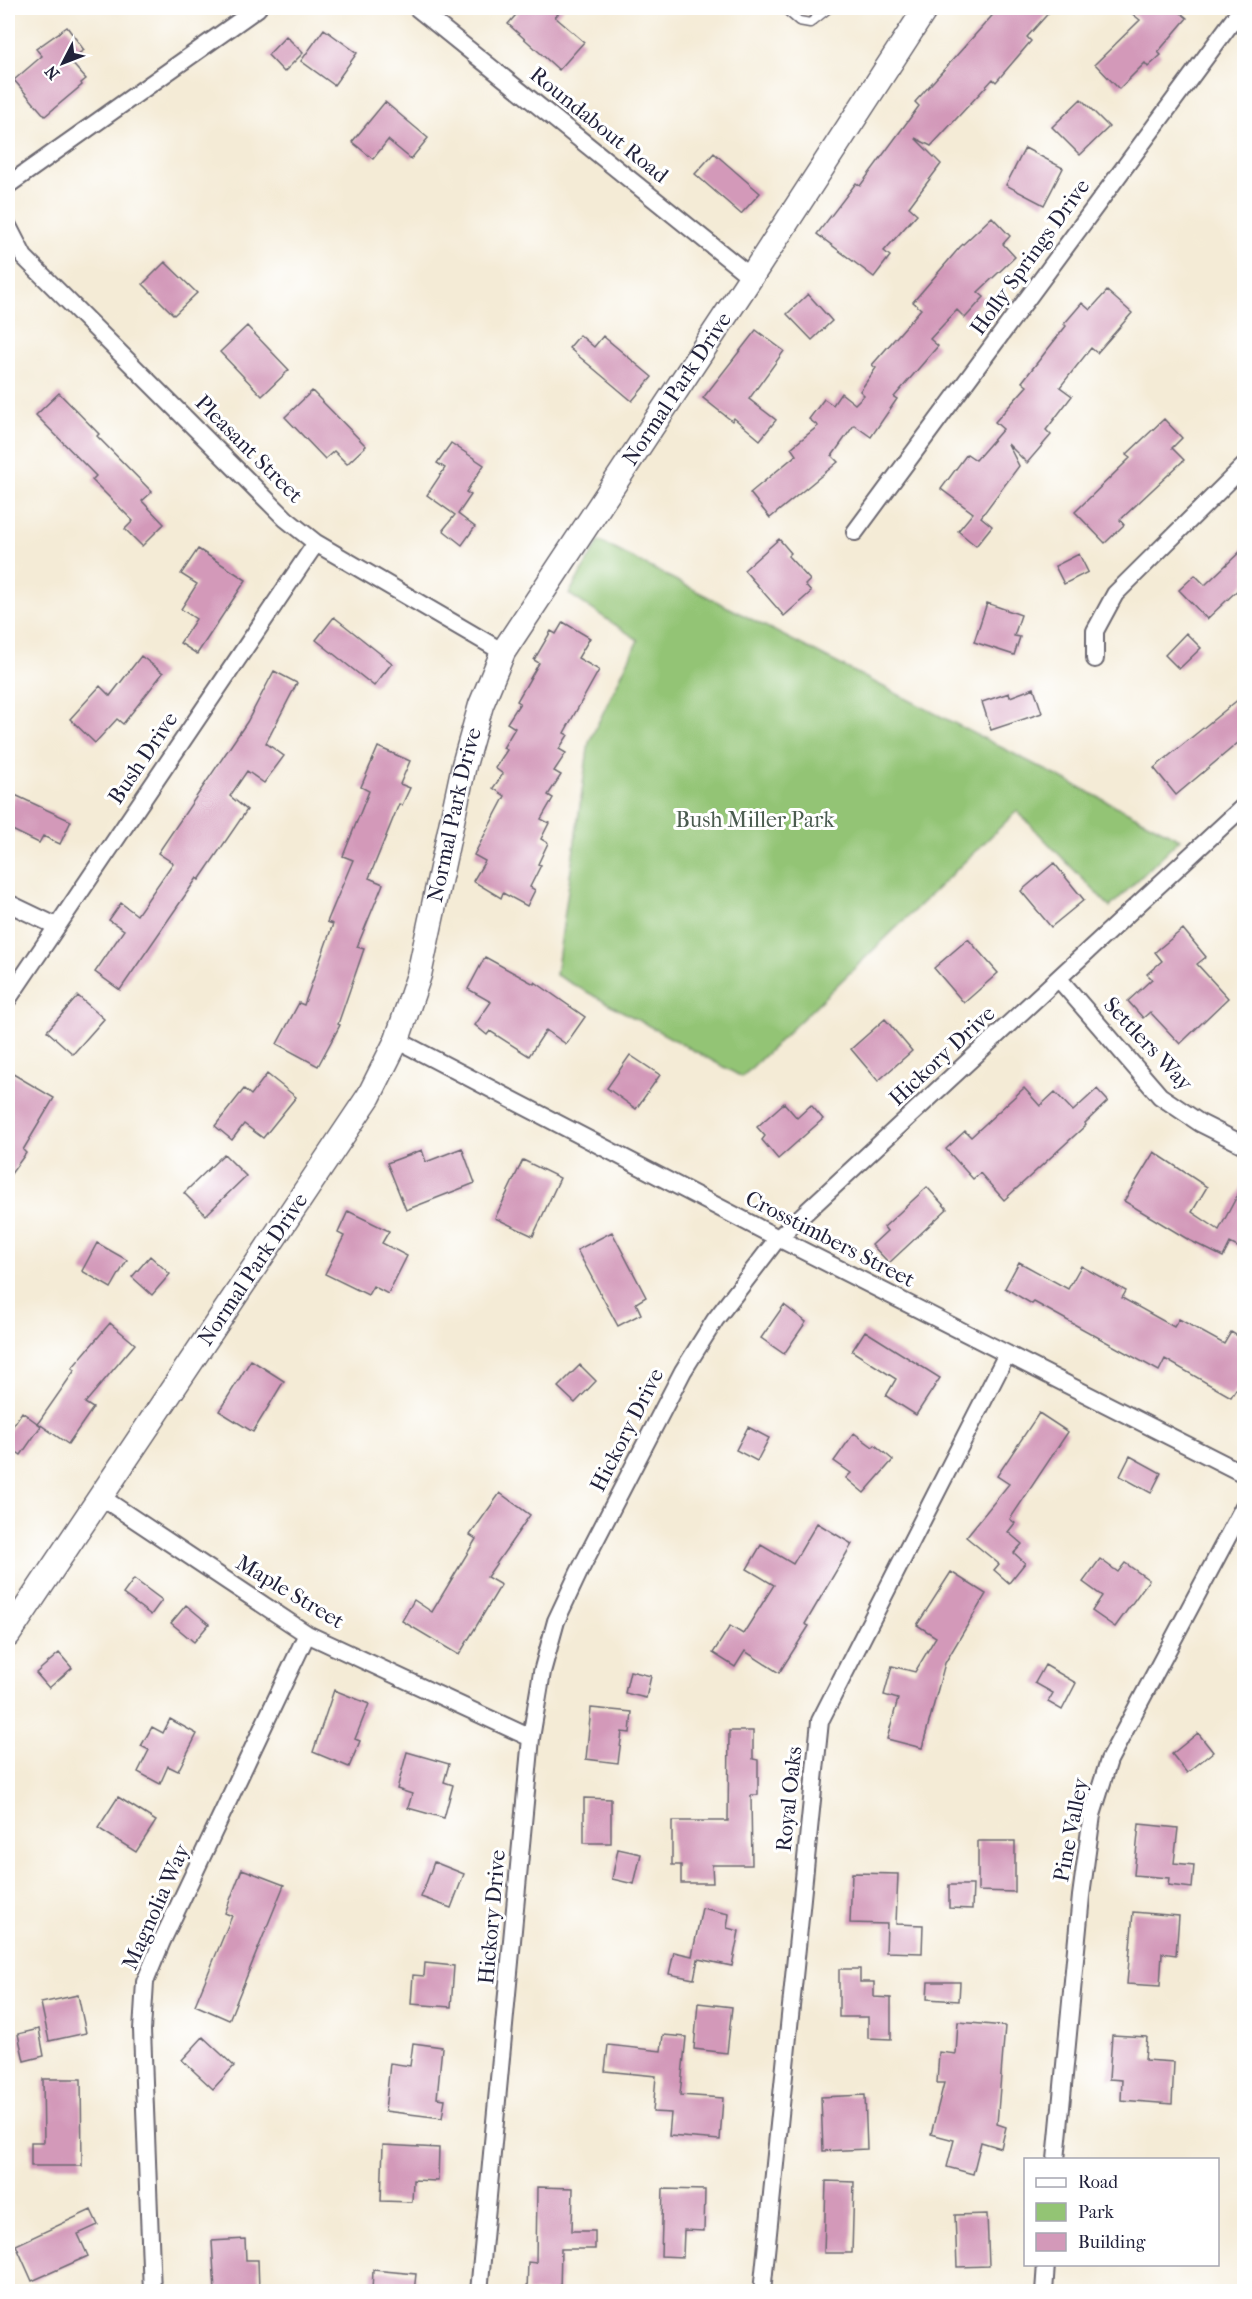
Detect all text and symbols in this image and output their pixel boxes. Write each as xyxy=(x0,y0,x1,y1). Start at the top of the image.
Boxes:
north arrow xyxy=(33,33,93,93)
text: N xyxy=(41,61,63,84)
street label: Roundabout Road xyxy=(525,61,674,189)
street label: Holly Springs Drive xyxy=(965,174,1095,340)
street label: Normal Park Drive xyxy=(617,307,737,470)
street label: Pleasant Street xyxy=(190,390,308,508)
street label: Bush Drive xyxy=(103,707,183,809)
street label: Normal Park Drive xyxy=(422,724,487,904)
park label: Bush Miller Park xyxy=(675,807,835,833)
street label: Settlers Way xyxy=(1098,992,1199,1097)
street label: Hickory Drive xyxy=(884,1000,1000,1112)
street label: Crosstimbers Street xyxy=(741,1185,919,1293)
street label: Normal Park Drive xyxy=(192,1188,313,1351)
street label: Hickory Drive xyxy=(585,1364,669,1496)
street label: Maple Street xyxy=(231,1550,349,1635)
street label: Royal Oaks xyxy=(771,1745,807,1853)
street label: Pine Valley xyxy=(1048,1775,1094,1884)
street label: Magnolia Way xyxy=(117,1839,196,1974)
street label: Hickory Drive xyxy=(473,1849,511,1985)
legend xyxy=(1024,2158,1219,2266)
text: Road xyxy=(1078,2172,1118,2193)
text: Park xyxy=(1078,2202,1115,2223)
text: Building xyxy=(1078,2232,1146,2253)

